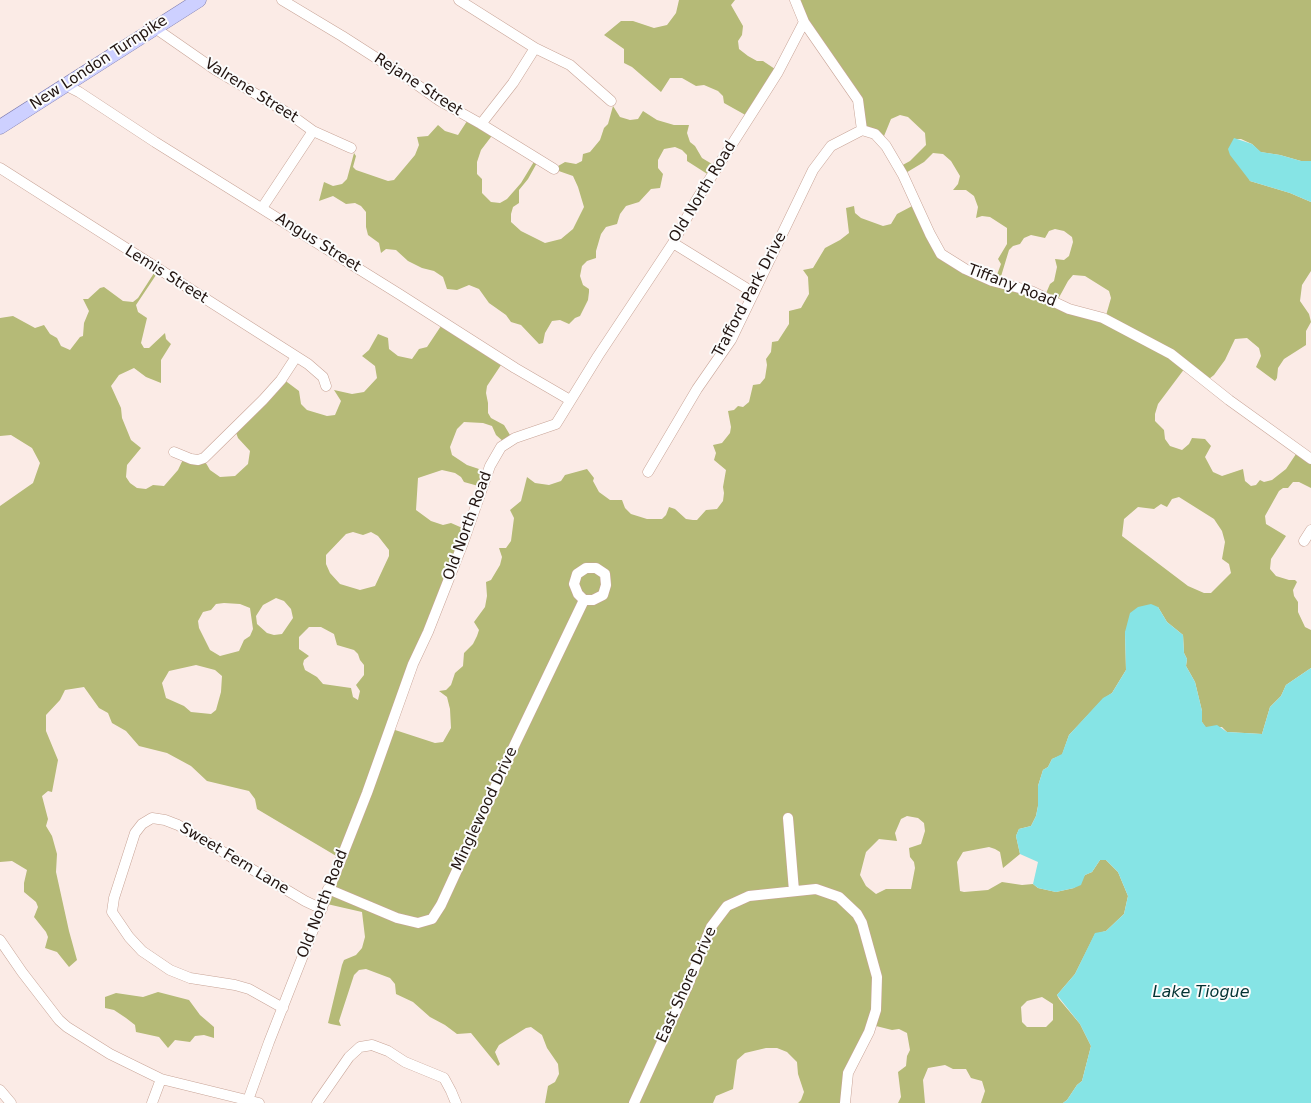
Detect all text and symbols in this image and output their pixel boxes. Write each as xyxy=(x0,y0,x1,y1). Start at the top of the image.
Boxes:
street label: New London Turnpike xyxy=(27,12,171,114)
street label: Rejane Street xyxy=(371,50,465,120)
street label: Valrene Street xyxy=(201,55,301,127)
street label: Old North Road xyxy=(666,138,740,246)
street label: Angus Street xyxy=(272,210,364,276)
street label: Trafford Park Drive xyxy=(709,229,791,361)
street label: Lemis Street xyxy=(121,242,211,308)
street label: Tiffany Road xyxy=(965,261,1059,311)
street label: Old North Road xyxy=(440,469,496,583)
street label: Minglewood Drive xyxy=(448,744,522,874)
street label: Sweet Fern Lane xyxy=(176,819,292,899)
street label: Old North Road xyxy=(294,847,352,961)
street label: East Shore Drive xyxy=(653,924,721,1046)
water label: Lake Tiogue xyxy=(1152,983,1250,1003)

